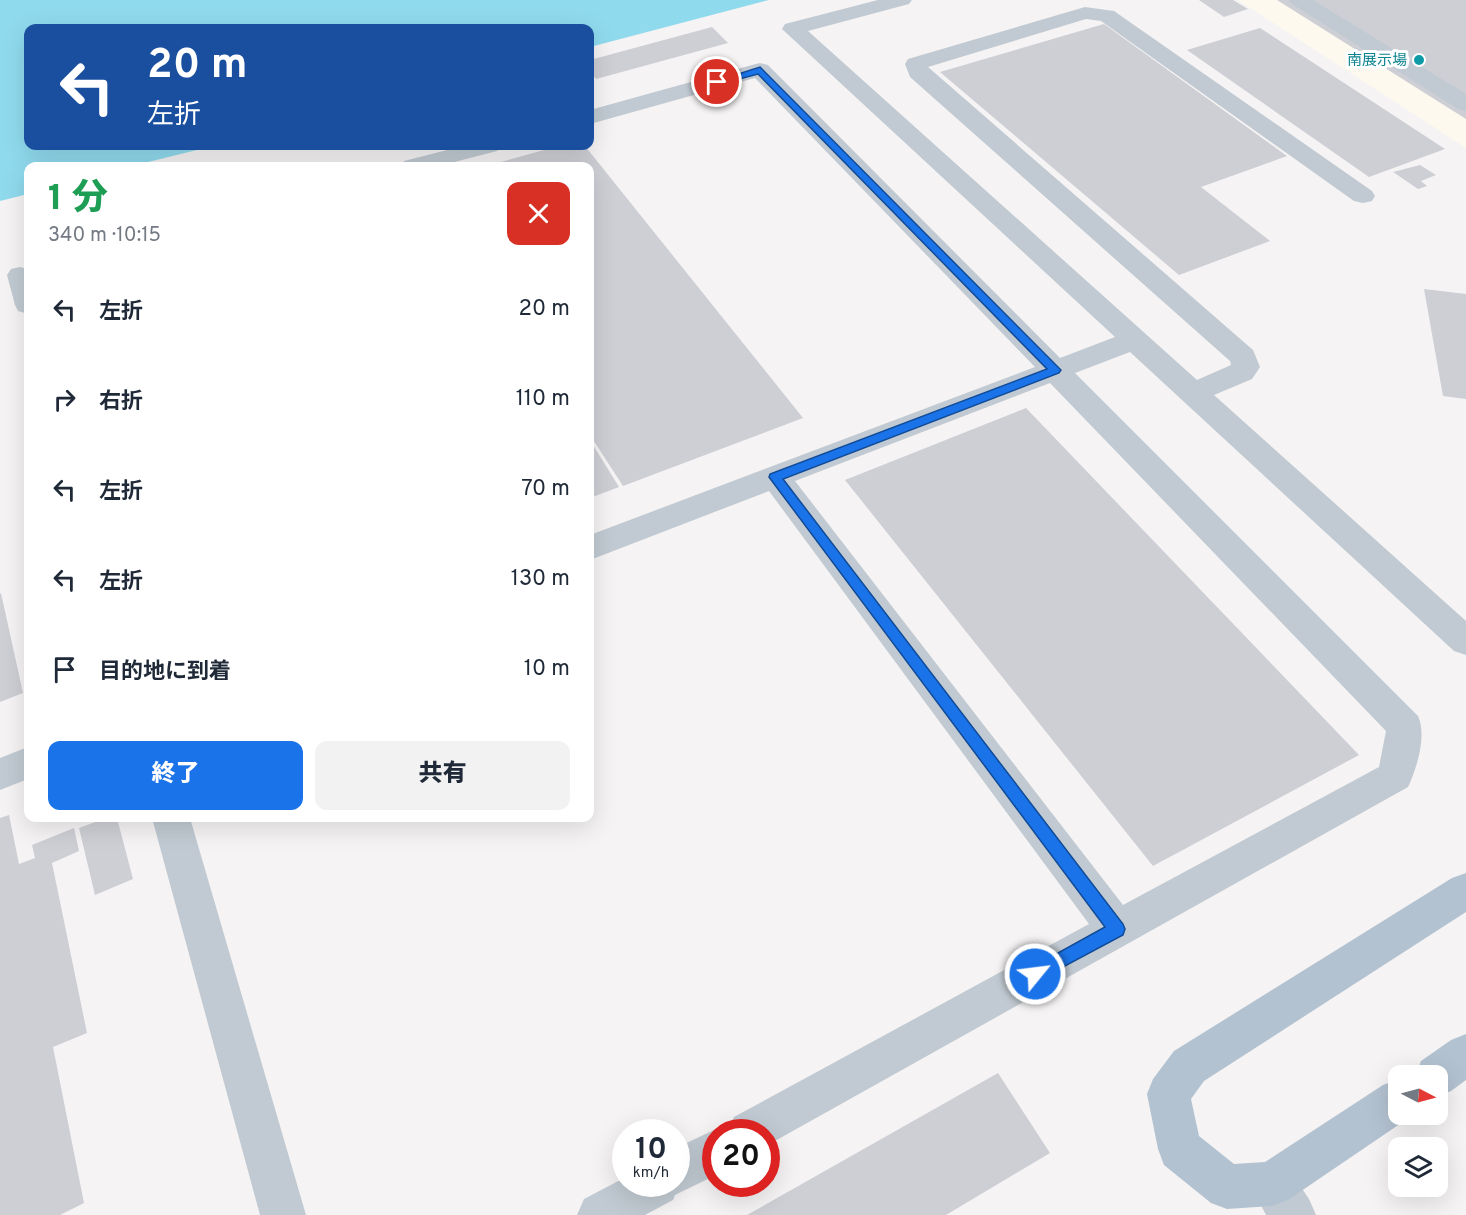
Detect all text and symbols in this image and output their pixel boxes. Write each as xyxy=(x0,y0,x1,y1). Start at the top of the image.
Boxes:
text: 20 m xyxy=(147,40,248,93)
icon: left xyxy=(48,48,126,126)
place label: 南展示場 xyxy=(1347,52,1407,71)
marker: 南展示場 xyxy=(1412,53,1426,67)
pin xyxy=(691,56,742,107)
icon: arrive xyxy=(700,65,733,98)
text: 左折 xyxy=(147,99,201,133)
text: 1 分 xyxy=(48,177,108,223)
button: close xyxy=(507,182,570,245)
text: 340 m · 10:15 xyxy=(48,223,161,249)
icon: left xyxy=(48,293,81,326)
text: 20 m xyxy=(519,296,570,323)
text: 左折 xyxy=(99,299,143,326)
icon: right xyxy=(48,383,81,416)
text: 110 m xyxy=(516,386,570,413)
text: 右折 xyxy=(99,389,143,416)
icon: left xyxy=(48,473,81,506)
text: 70 m xyxy=(521,476,570,503)
text: 左折 xyxy=(99,479,143,506)
icon: left xyxy=(48,563,81,596)
text: 130 m xyxy=(511,566,570,593)
text: 左折 xyxy=(99,569,143,596)
icon: arrive xyxy=(48,653,81,686)
text: 10 m xyxy=(524,656,570,683)
text: 目的地に到着 xyxy=(99,659,231,686)
button: 終了 xyxy=(48,741,303,810)
button: 共有 xyxy=(315,741,570,810)
position arrow xyxy=(1003,942,1067,1006)
north arrow xyxy=(1388,1065,1448,1125)
map controls xyxy=(1388,1065,1448,1197)
speed limit sign: 20 xyxy=(702,1119,780,1197)
text: 10 xyxy=(635,1132,667,1169)
button: layers xyxy=(1388,1137,1448,1197)
text: km/h xyxy=(633,1164,669,1183)

